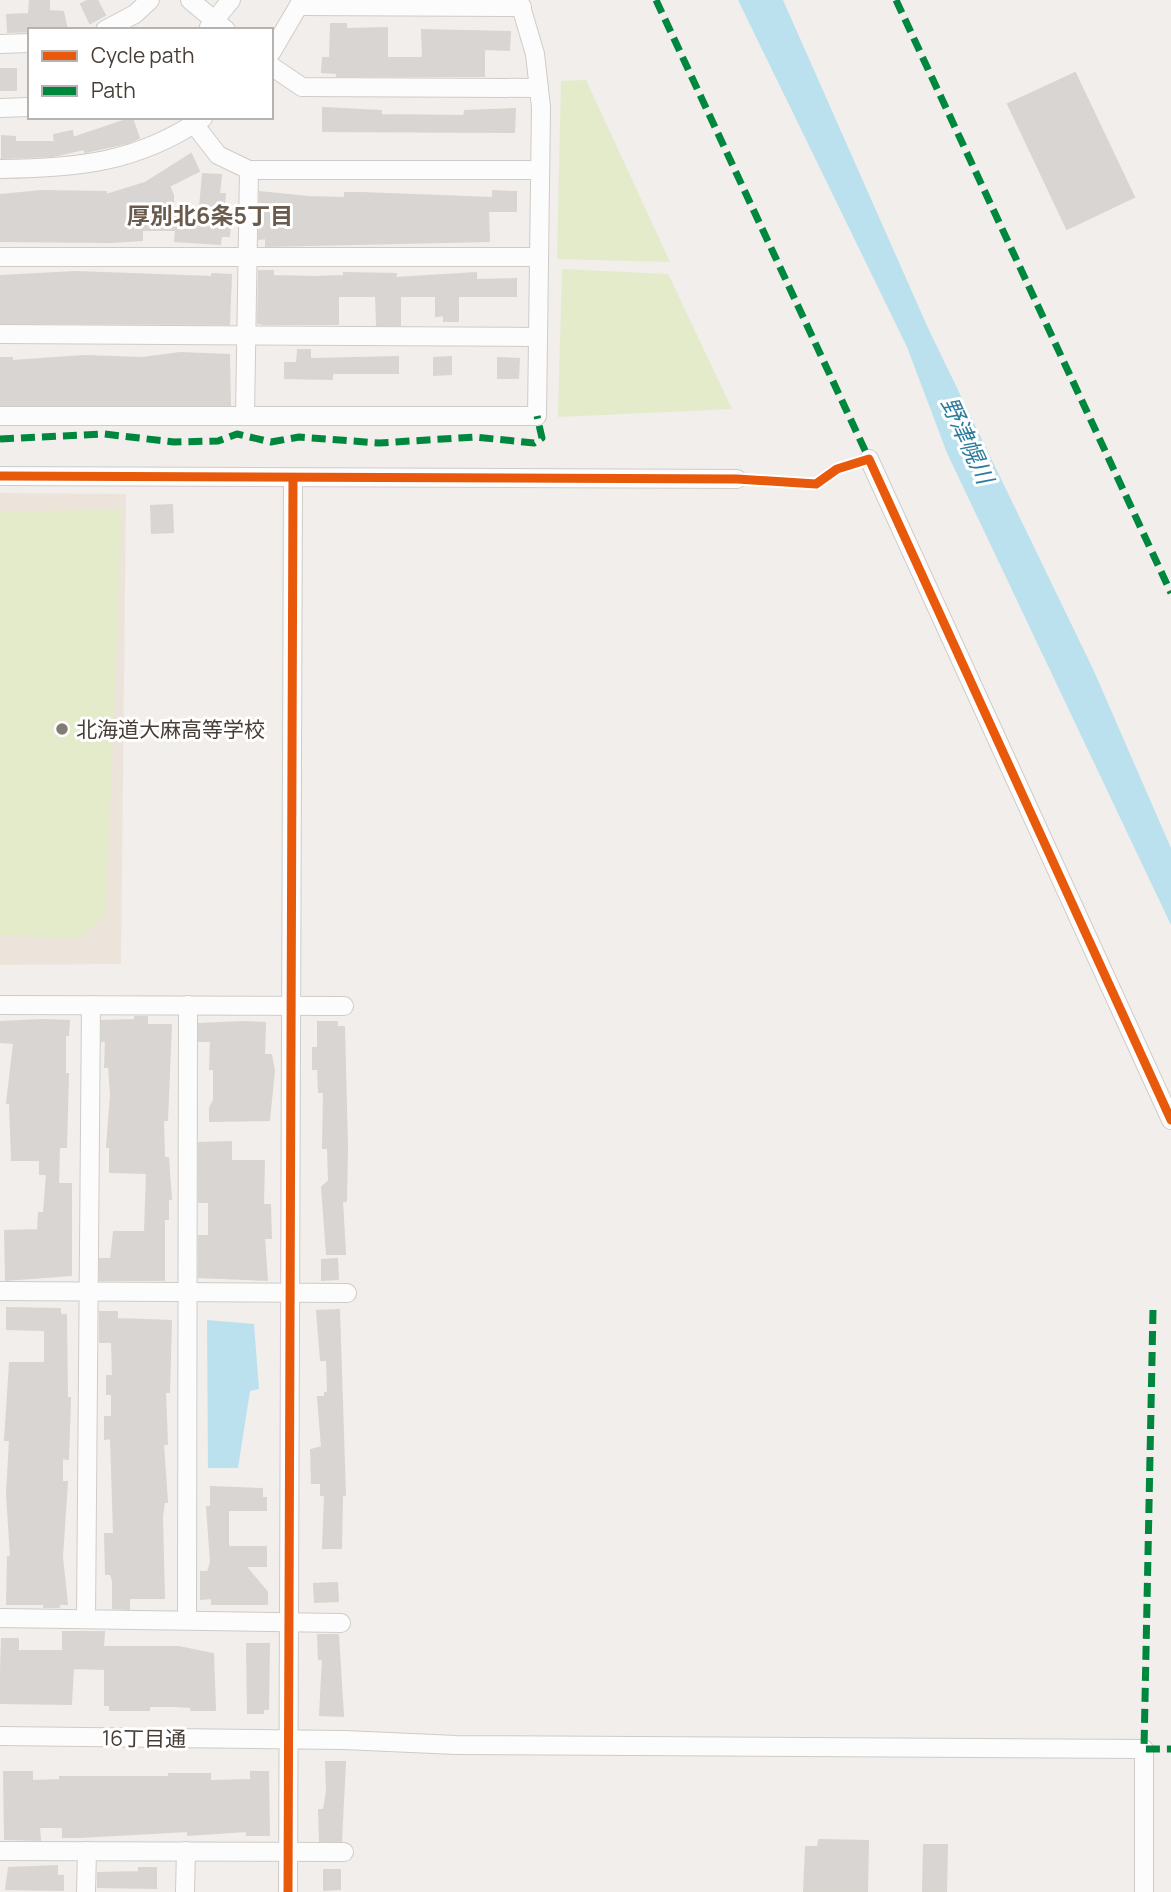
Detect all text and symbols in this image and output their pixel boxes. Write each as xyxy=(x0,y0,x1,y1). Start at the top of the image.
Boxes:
legend xyxy=(28,28,273,119)
text: Cycle path xyxy=(91,41,194,69)
text: Path xyxy=(91,76,136,104)
district label: 厚別北6条5丁目 xyxy=(127,199,293,231)
water label: 野津幌川 xyxy=(934,392,1003,491)
place label: 北海道大麻高等学校 xyxy=(76,715,265,743)
marker: 北海道大麻高等学校 xyxy=(54,721,70,737)
street label: 16丁目通 xyxy=(102,1723,186,1753)

